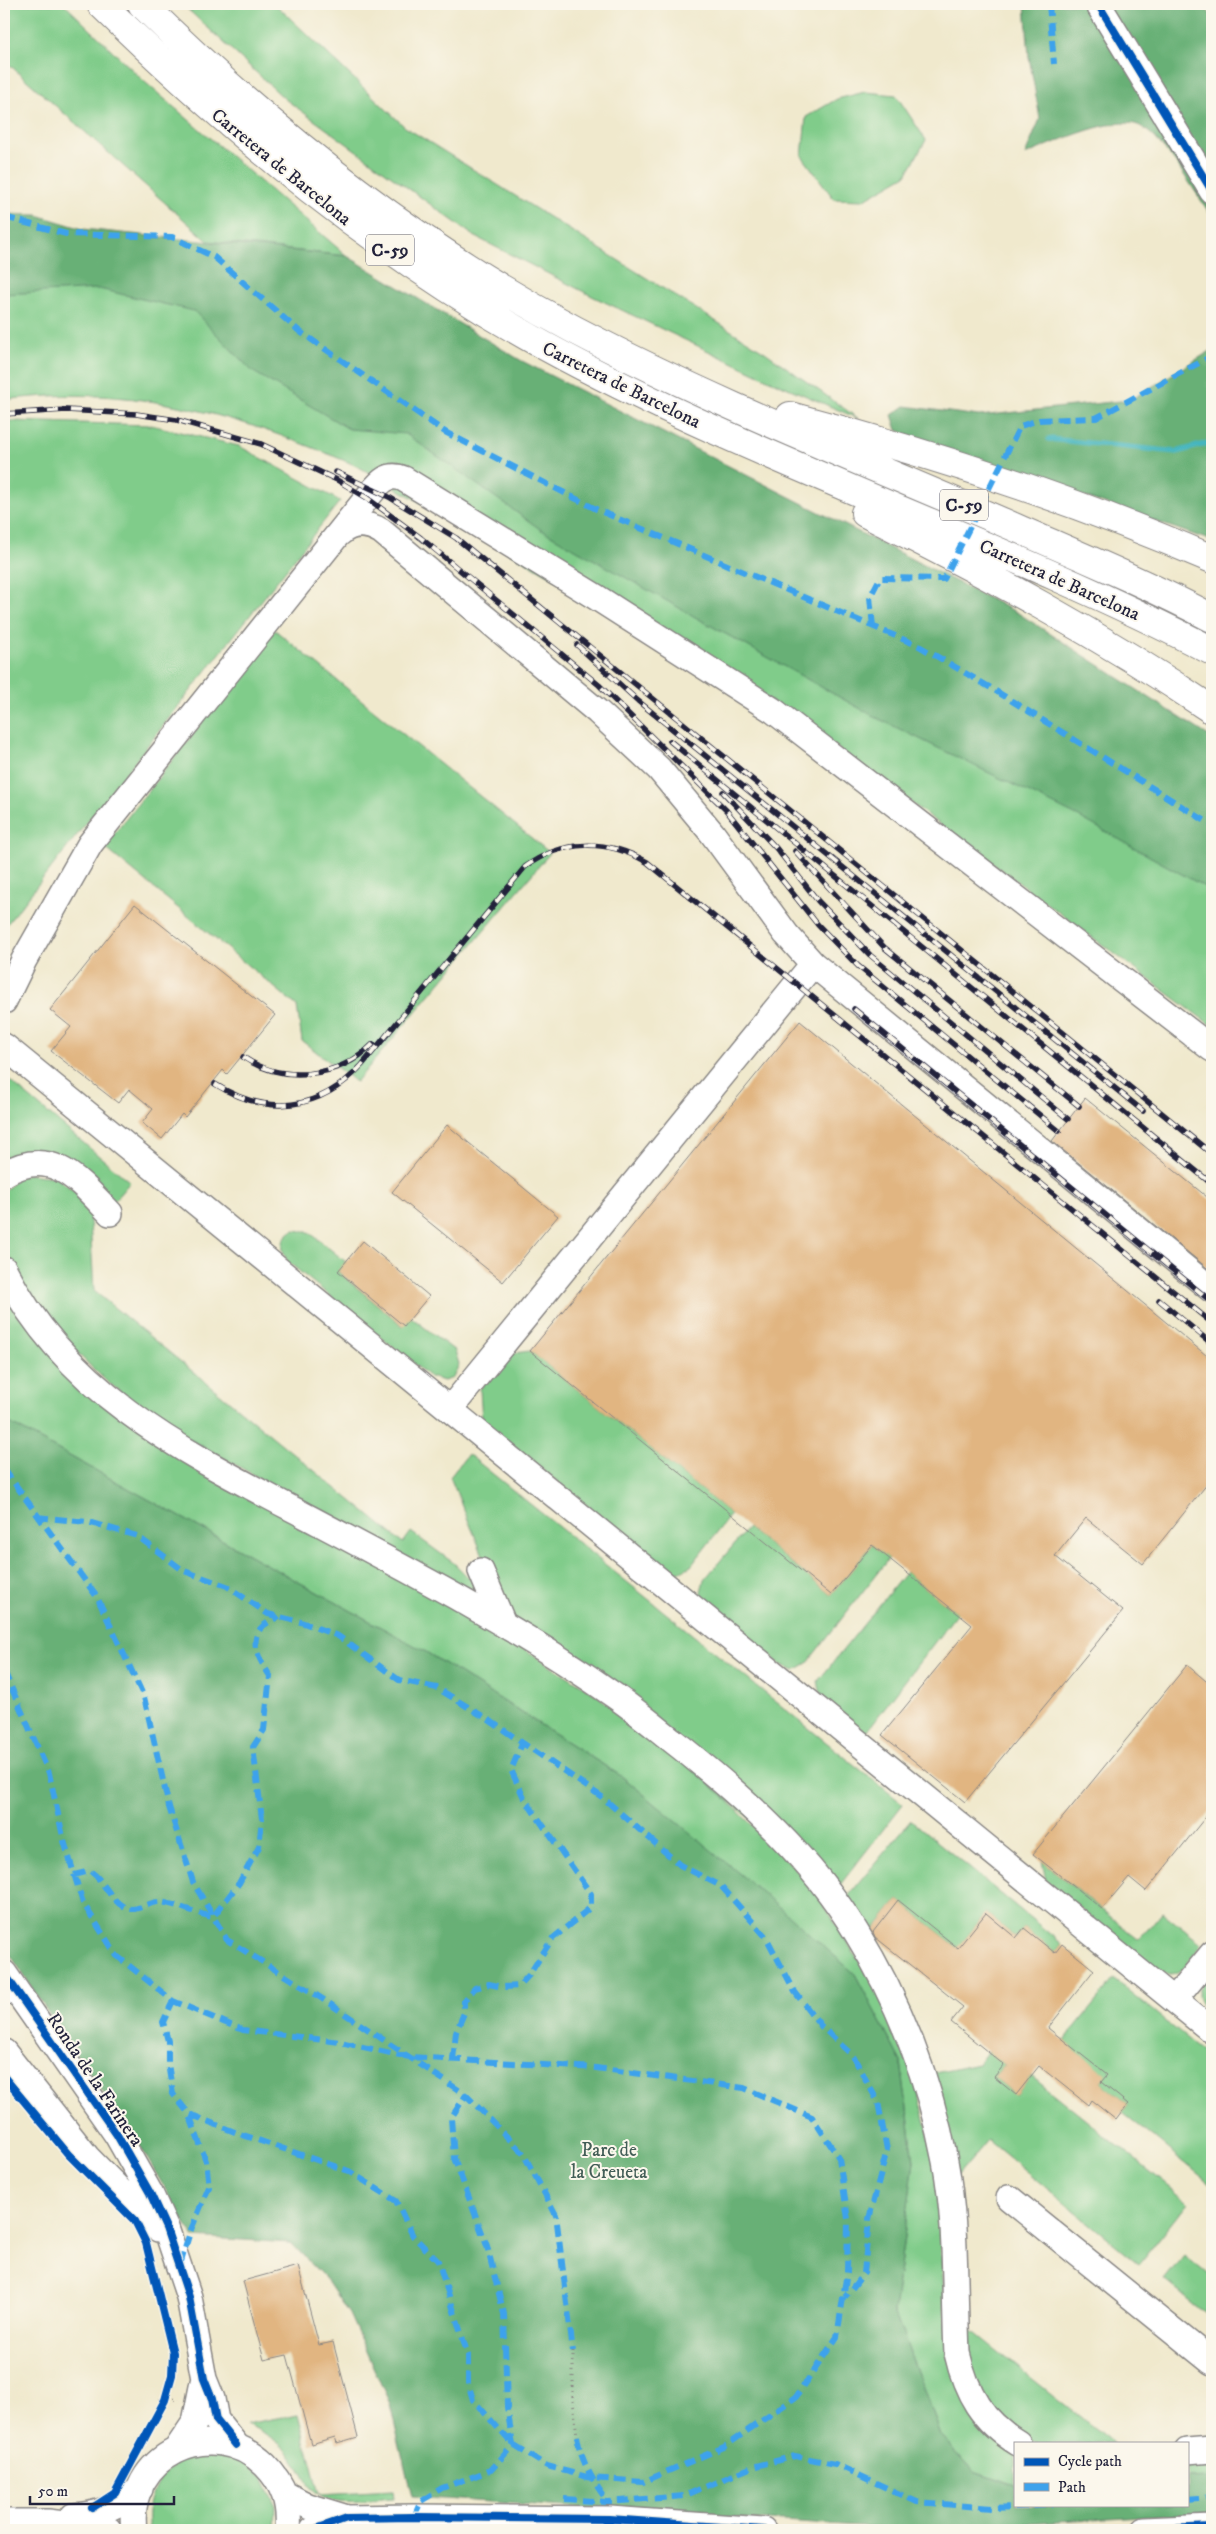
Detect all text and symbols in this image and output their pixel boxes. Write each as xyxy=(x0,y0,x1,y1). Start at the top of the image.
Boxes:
street label: Carretera de Barcelona xyxy=(206,104,356,231)
road number: C-59 xyxy=(366,234,414,266)
street label: Carretera de Barcelona xyxy=(538,337,704,434)
road number: C-59 xyxy=(940,490,988,520)
street label: Carretera de Barcelona xyxy=(976,535,1143,626)
street label: Ronda de la Farinera xyxy=(41,2009,148,2151)
park label: Parc de la Creueta xyxy=(571,2139,647,2184)
legend xyxy=(1014,2442,1188,2506)
text: Cycle path xyxy=(1058,2452,1122,2471)
scale bar xyxy=(30,2474,174,2506)
text: Path xyxy=(1058,2478,1086,2497)
text: 50 m xyxy=(38,2482,68,2501)

